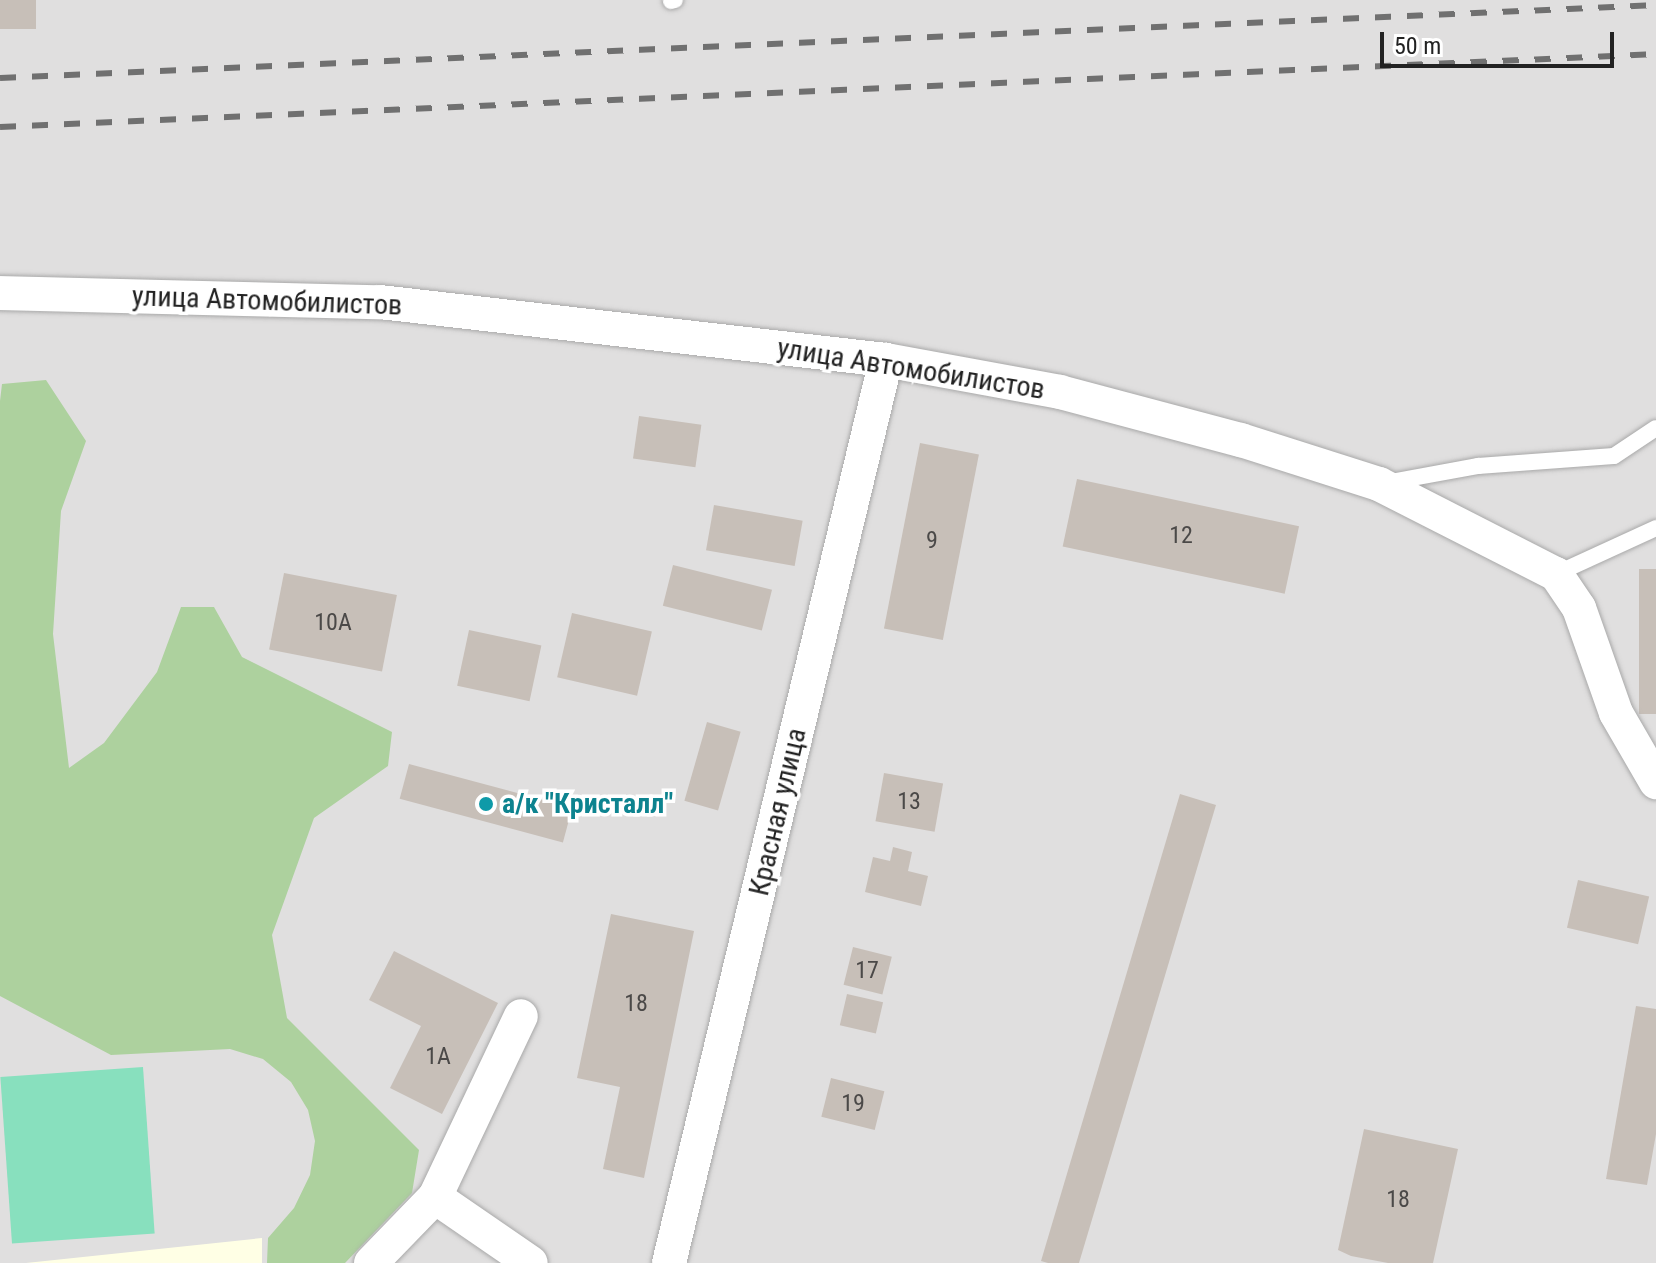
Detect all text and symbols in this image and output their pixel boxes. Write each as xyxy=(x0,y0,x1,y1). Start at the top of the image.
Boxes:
scale bar xyxy=(1384,16,1618,66)
text: 50 m xyxy=(1394,32,1441,60)
street label: улица Автомобилистов xyxy=(131,279,403,323)
street label: улица Автомобилистов xyxy=(775,331,1047,407)
house number: 12 xyxy=(1169,522,1193,550)
house number: 9 xyxy=(926,527,938,555)
house number: 10А xyxy=(314,609,352,637)
street label: Красная улица xyxy=(742,725,814,899)
place label: а/к "Кристалл" xyxy=(502,787,673,821)
house number: 13 xyxy=(897,788,921,816)
marker: а/к "Кристалл" xyxy=(477,795,495,813)
house number: 17 xyxy=(855,957,879,985)
house number: 18 xyxy=(624,990,648,1018)
house number: 1А xyxy=(425,1043,451,1071)
house number: 19 xyxy=(841,1090,865,1118)
house number: 18 xyxy=(1386,1186,1410,1214)

